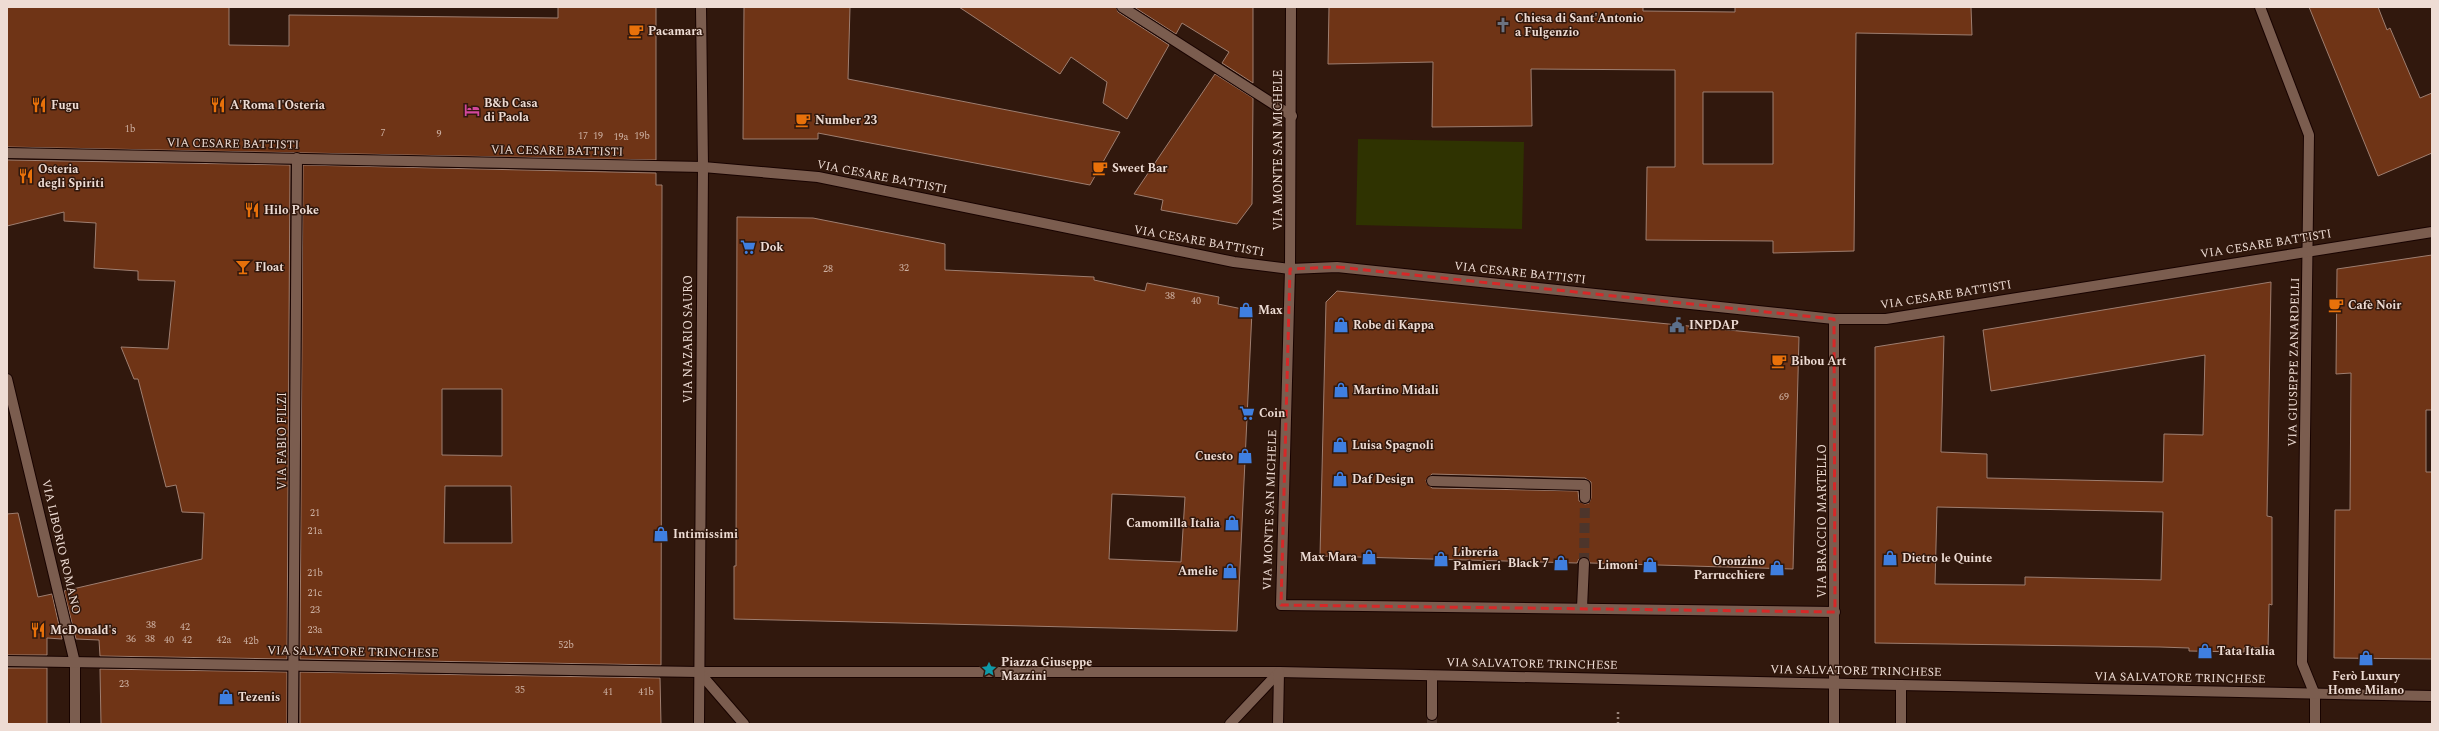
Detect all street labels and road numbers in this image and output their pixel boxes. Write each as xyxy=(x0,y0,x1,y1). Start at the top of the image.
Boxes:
street label: VIA MONTE SAN MICHELE xyxy=(1269,70,1288,230)
street label: VIA CESARE BATTISTI xyxy=(167,133,299,155)
street label: VIA CESARE BATTISTI xyxy=(491,140,623,162)
street label: VIA CESARE BATTISTI xyxy=(815,155,949,199)
street label: VIA CESARE BATTISTI xyxy=(1132,220,1266,262)
street label: VIA CESARE BATTISTI xyxy=(2199,224,2333,264)
street label: VIA CESARE BATTISTI xyxy=(1453,257,1587,289)
street label: VIA NAZARIO SAURO xyxy=(679,275,698,403)
street label: VIA CESARE BATTISTI xyxy=(1879,275,2013,315)
street label: VIA GIUSEPPE ZANARDELLI xyxy=(2283,277,2305,447)
street label: VIA FABIO FILZI xyxy=(273,392,292,490)
street label: VIA MONTE SAN MICHELE xyxy=(1258,429,1282,591)
street label: VIA BRACCIO MARTELLO xyxy=(1813,444,1832,598)
street label: VIA LIBORIO ROMANO xyxy=(36,478,86,616)
street label: VIA SALVATORE TRINCHESE xyxy=(267,641,439,663)
street label: VIA SALVATORE TRINCHESE xyxy=(1446,653,1618,675)
street label: VIA SALVATORE TRINCHESE xyxy=(1770,660,1942,682)
street label: VIA SALVATORE TRINCHESE xyxy=(2094,667,2266,689)

